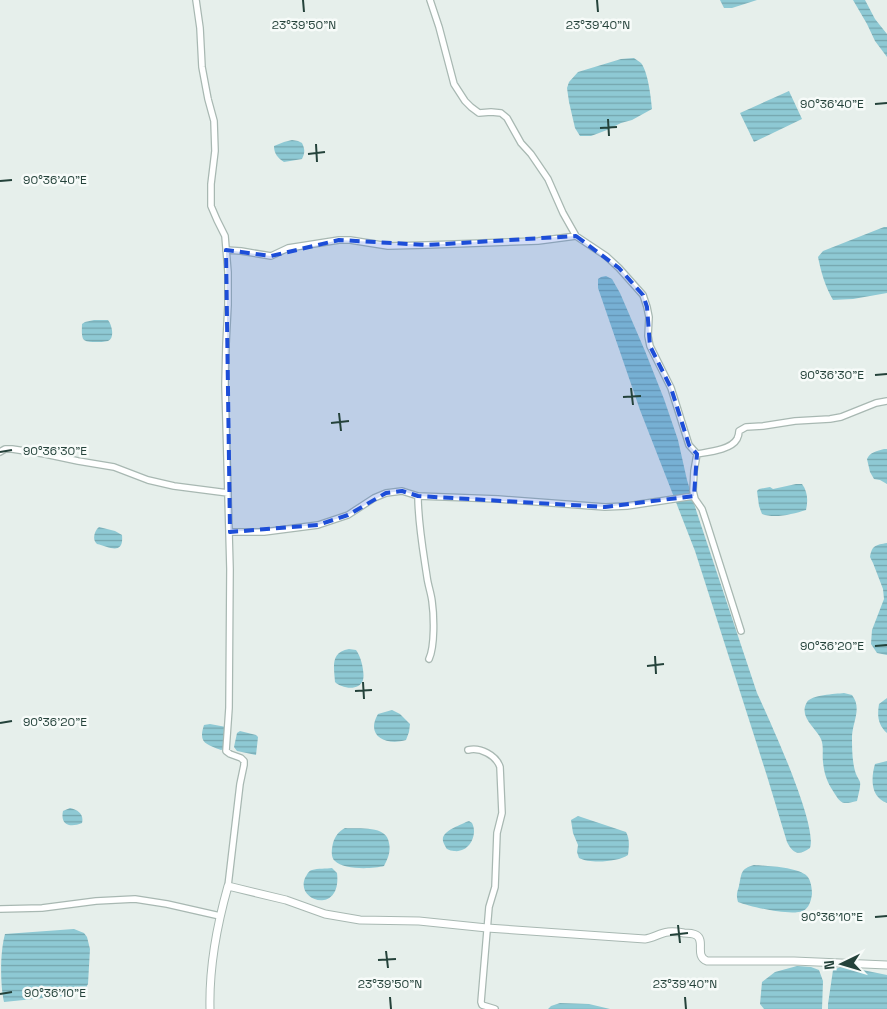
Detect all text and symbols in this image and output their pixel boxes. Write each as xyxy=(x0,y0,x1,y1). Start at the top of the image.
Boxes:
text: 23°39'50"N xyxy=(272,17,336,33)
text: 23°39'40"N xyxy=(566,17,630,33)
text: 90°36'40"E xyxy=(800,96,864,112)
text: 90°36'40"E xyxy=(23,172,87,188)
text: 90°36'30"E xyxy=(800,367,864,383)
text: 90°36'30"E xyxy=(23,443,87,459)
text: 90°36'20"E xyxy=(800,638,864,654)
text: 90°36'20"E xyxy=(23,714,87,730)
text: 90°36'10"E xyxy=(801,909,863,925)
north arrow xyxy=(817,939,867,989)
text: N xyxy=(820,960,838,971)
text: 23°39'50"N xyxy=(358,976,422,992)
text: 23°39'40"N xyxy=(653,976,717,992)
text: 90°36'10"E xyxy=(24,985,86,1001)

